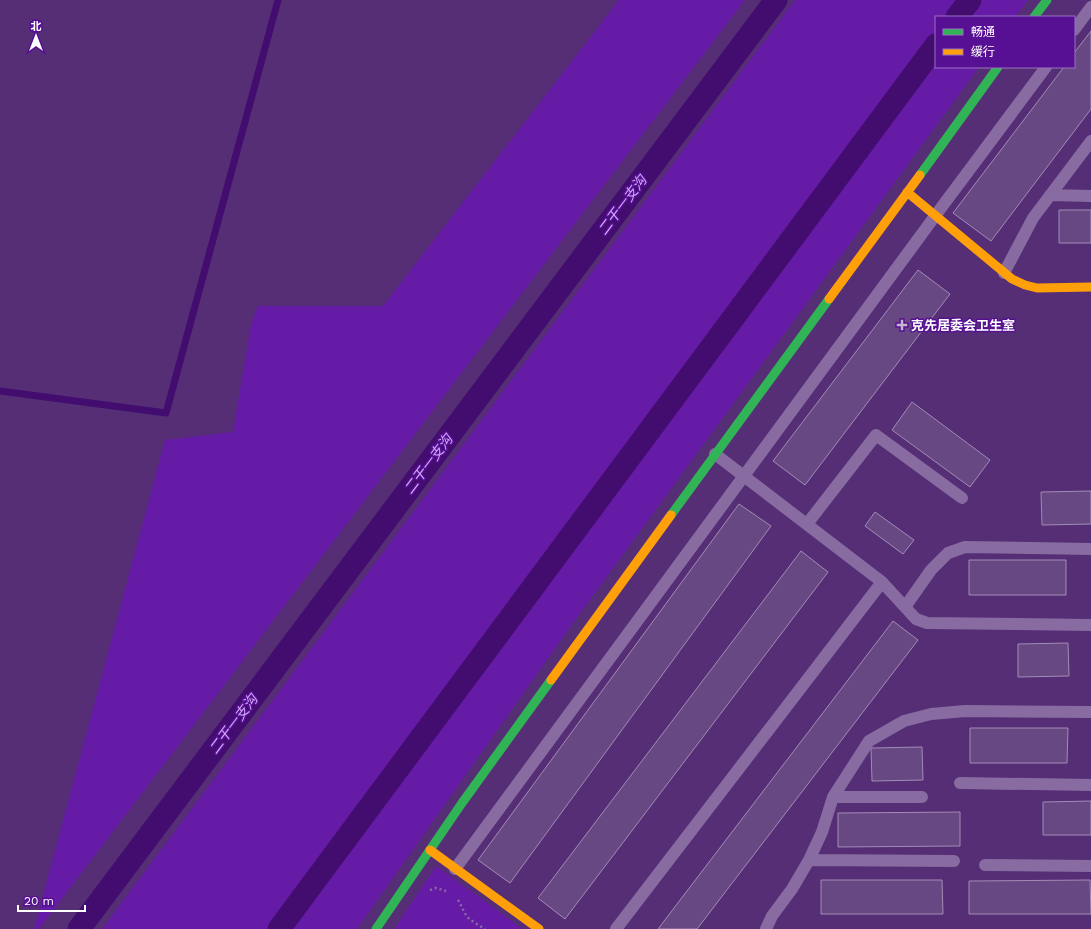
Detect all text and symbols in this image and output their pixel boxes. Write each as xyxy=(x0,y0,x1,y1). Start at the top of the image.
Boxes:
north arrow xyxy=(16,16,56,56)
legend xyxy=(935,16,1075,68)
text: 北 xyxy=(31,20,42,33)
text: 畅通 xyxy=(971,25,995,39)
text: 缓行 xyxy=(971,45,995,59)
water label: 二干一支沟 xyxy=(595,171,651,238)
place label: 克先居委会卫生室 xyxy=(911,318,1015,333)
marker: 克先居委会卫生室 xyxy=(896,319,908,331)
water label: 二干一支沟 xyxy=(401,430,457,497)
water label: 二干一支沟 xyxy=(206,690,262,757)
scale bar xyxy=(18,887,85,913)
text: 20 m xyxy=(24,894,54,908)

